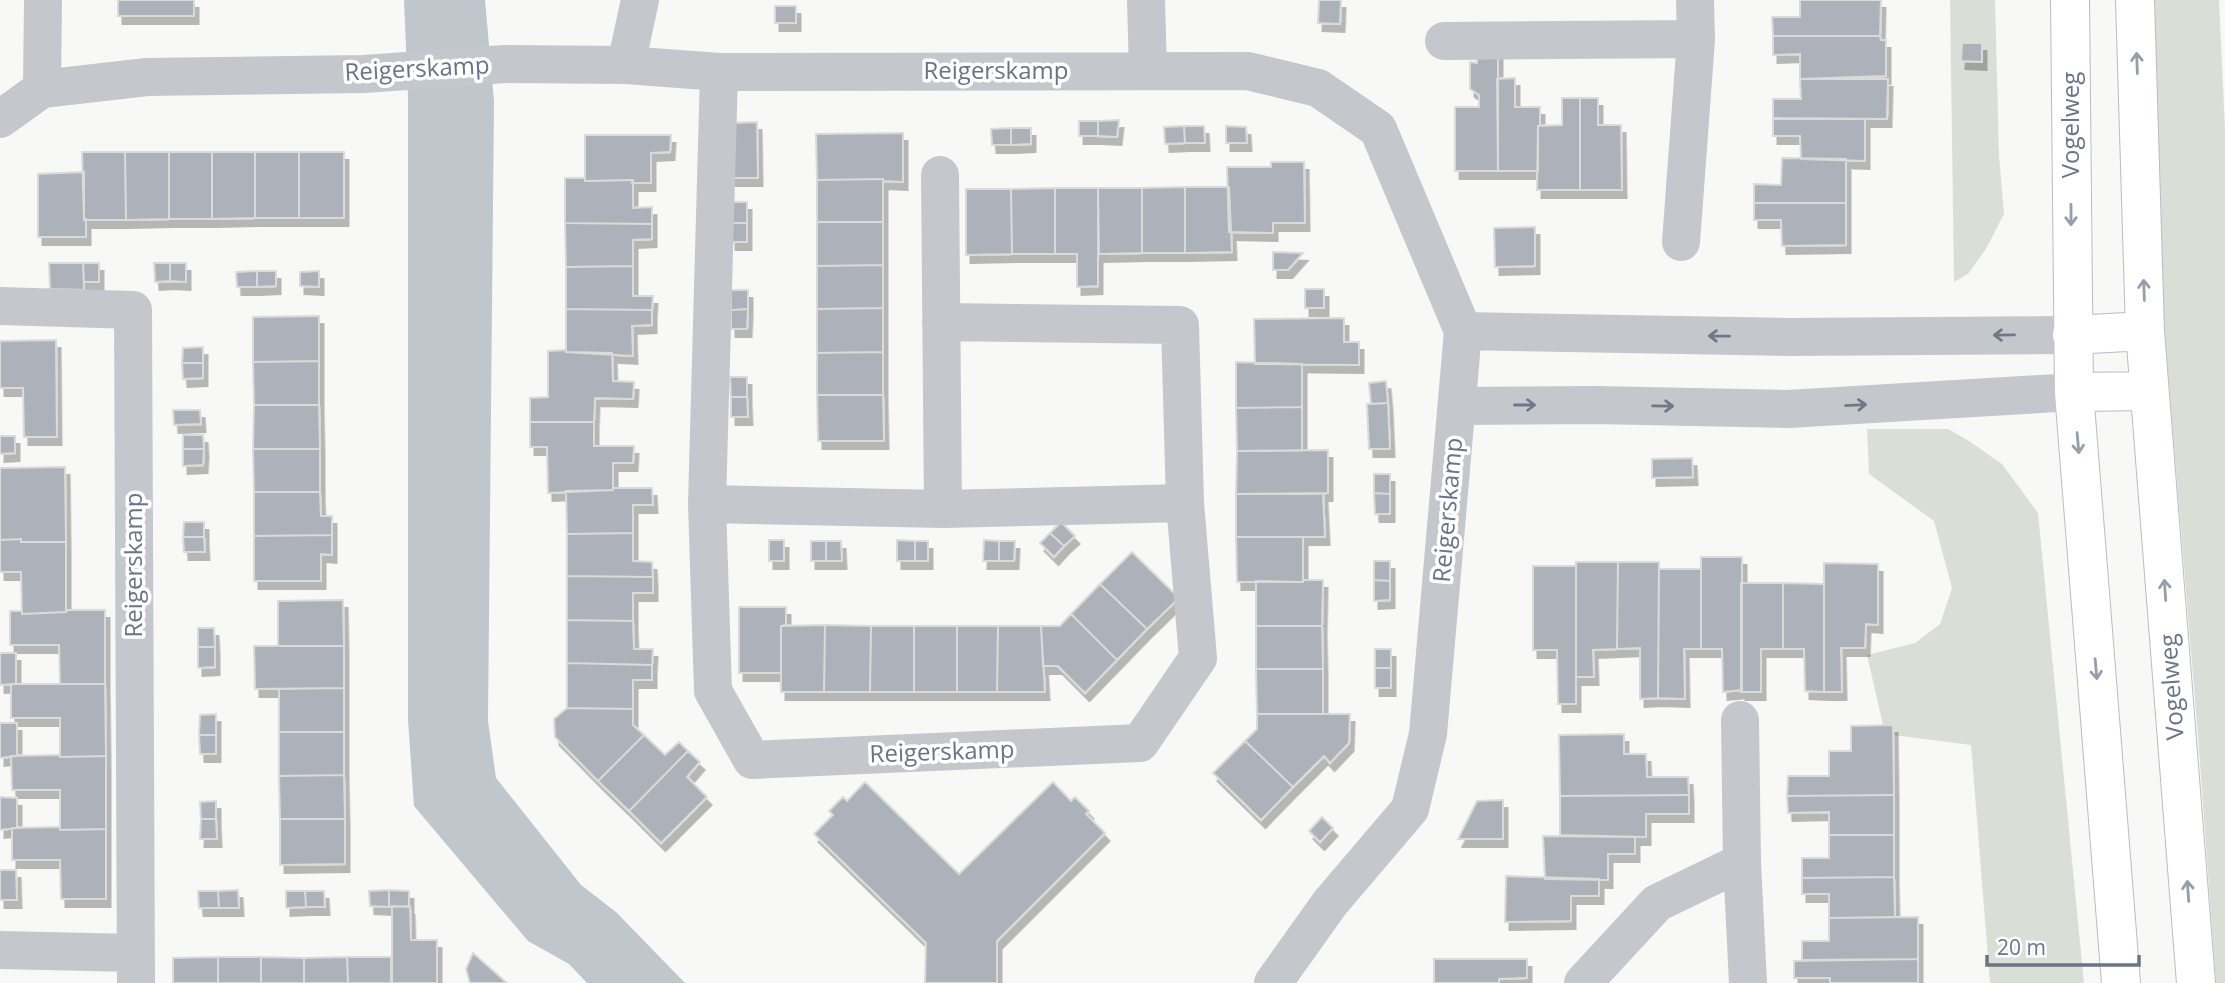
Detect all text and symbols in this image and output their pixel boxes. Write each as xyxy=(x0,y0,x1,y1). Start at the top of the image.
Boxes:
street label: Reigerskamp xyxy=(344,47,490,88)
one-way arrow xyxy=(2130,52,2144,75)
street label: Reigerskamp xyxy=(924,53,1068,86)
street label: Vogelweg xyxy=(2053,72,2086,178)
one-way arrow xyxy=(2064,203,2078,226)
one-way arrow xyxy=(2137,279,2150,302)
one-way arrow xyxy=(1993,328,2016,342)
one-way arrow xyxy=(1708,329,1731,343)
one-way arrow xyxy=(1514,398,1537,412)
one-way arrow xyxy=(1844,398,1867,411)
one-way arrow xyxy=(1651,399,1674,413)
one-way arrow xyxy=(2072,431,2085,453)
street label: Reigerskamp xyxy=(1424,436,1469,584)
street label: Reigerskamp xyxy=(116,493,149,637)
one-way arrow xyxy=(2158,580,2171,602)
street label: Vogelweg xyxy=(2150,633,2191,741)
one-way arrow xyxy=(2090,658,2103,680)
street label: Reigerskamp xyxy=(869,731,1015,770)
one-way arrow xyxy=(2181,880,2194,902)
scale bar xyxy=(1987,923,2139,967)
text: 20 m xyxy=(1997,933,2046,961)

